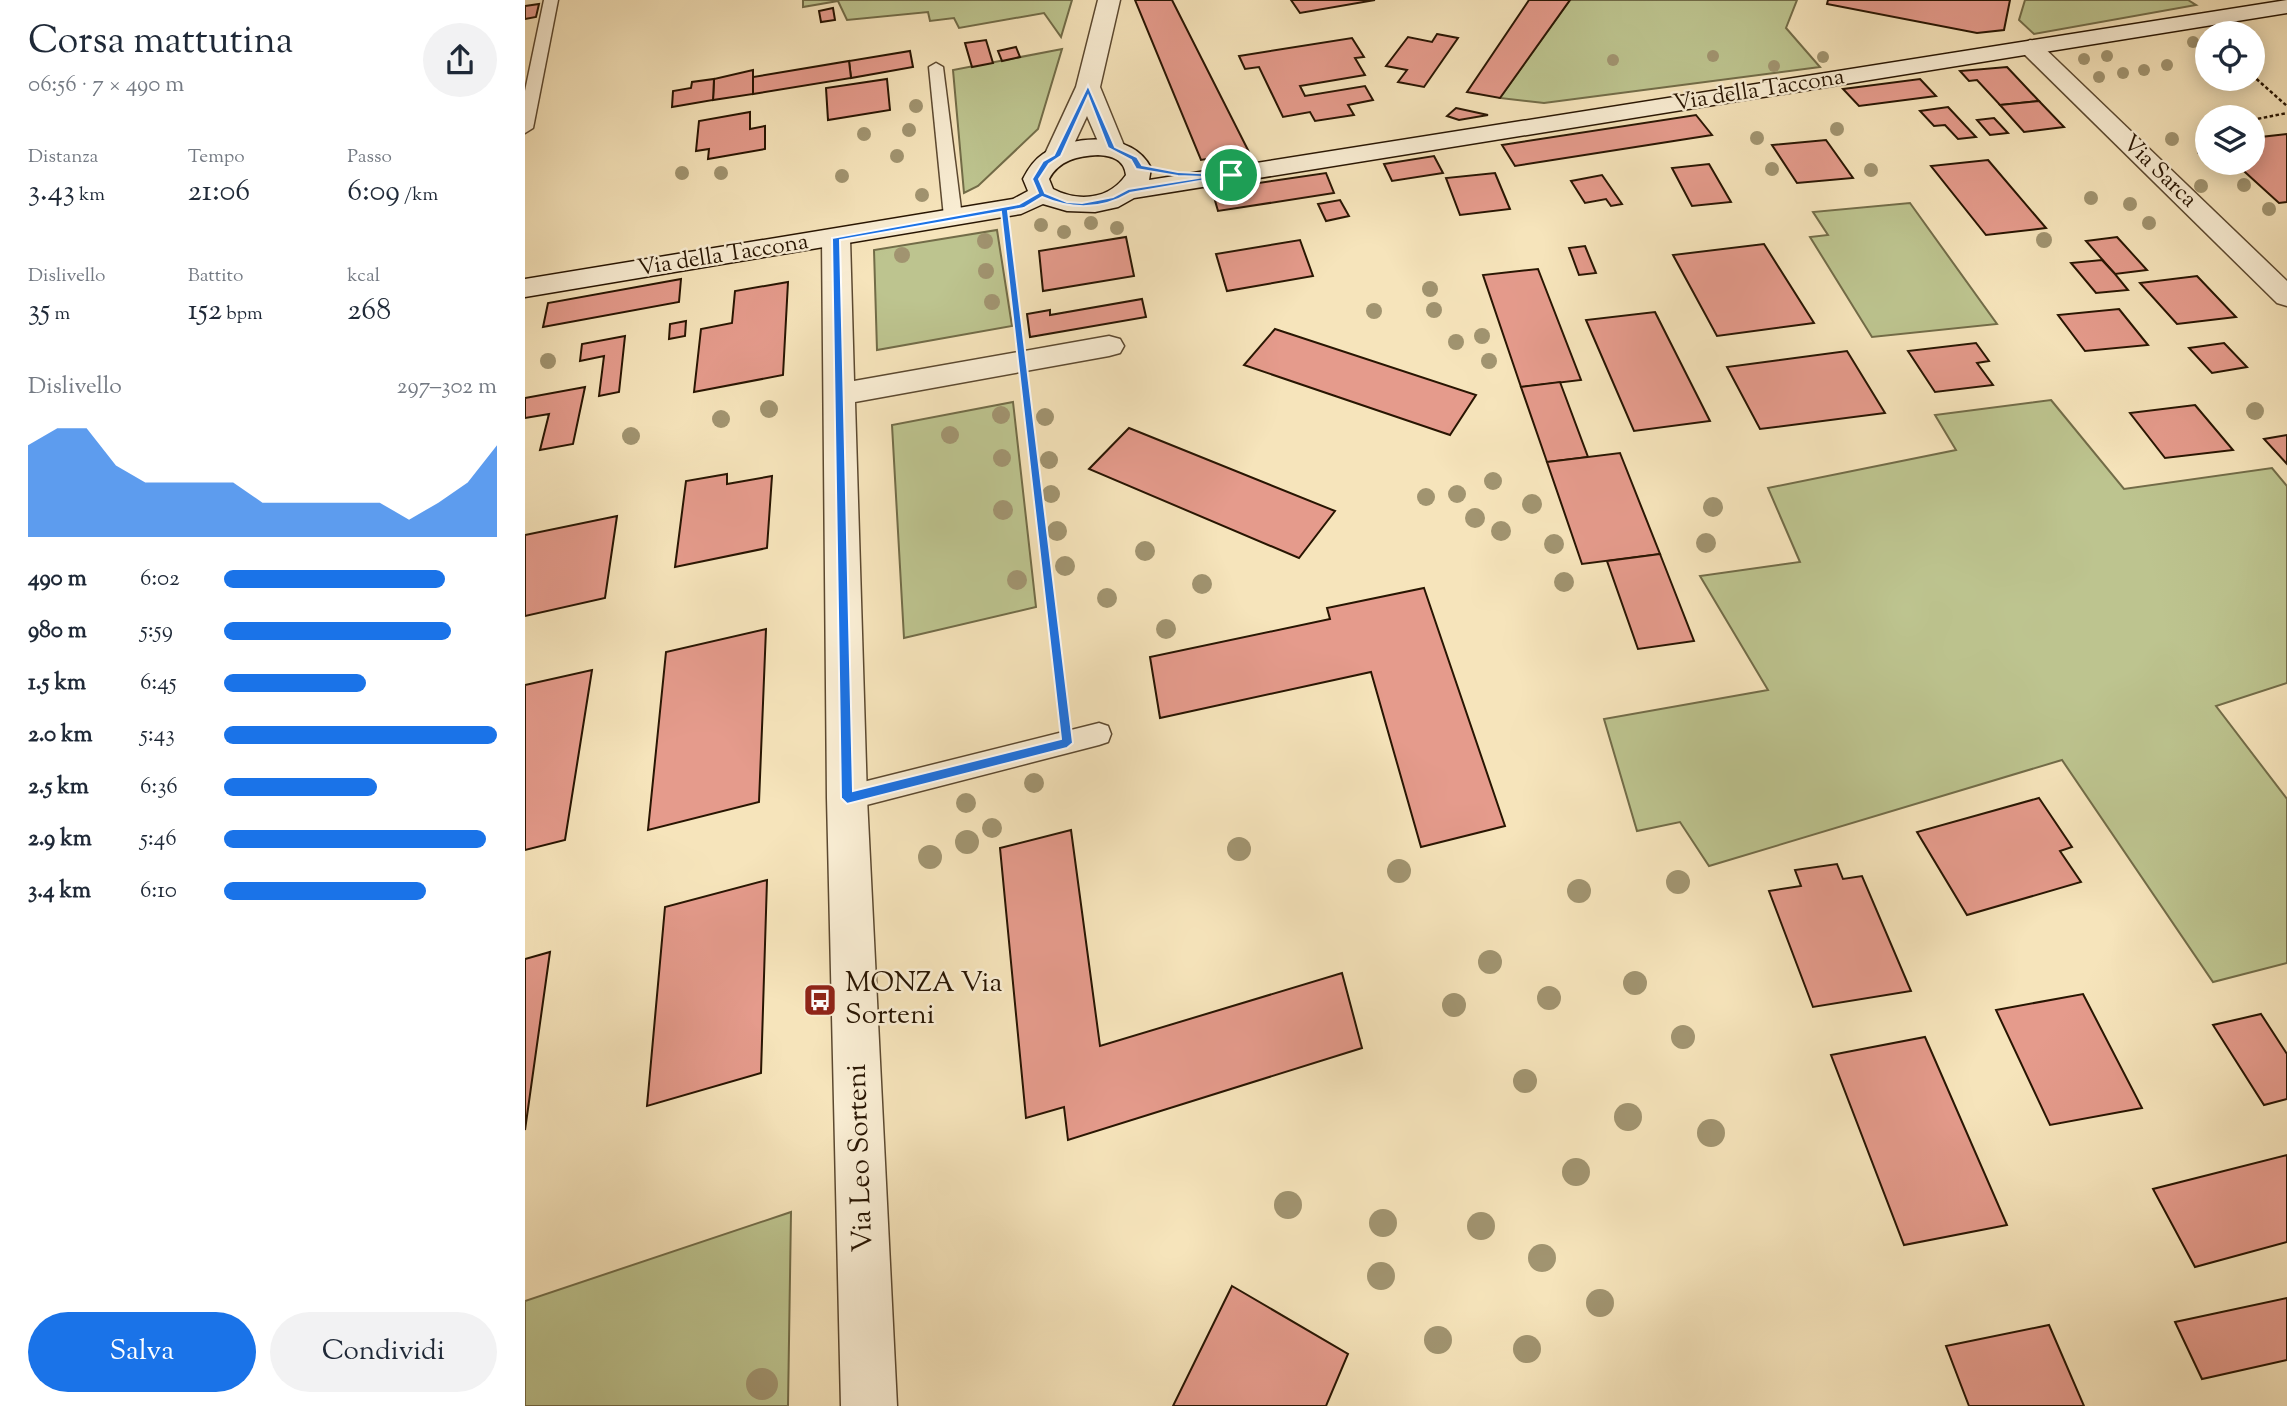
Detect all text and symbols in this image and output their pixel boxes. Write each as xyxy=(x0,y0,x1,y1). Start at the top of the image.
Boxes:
text: Corsa mattutina xyxy=(28,16,293,70)
map controls xyxy=(2195,21,2265,175)
button: locate xyxy=(2195,21,2265,91)
button: share xyxy=(423,23,497,97)
street label: Via della Taccona xyxy=(1671,61,1847,121)
text: 06:56 · 7 × 490 m xyxy=(28,69,184,102)
button: layers xyxy=(2195,105,2265,175)
street label: Via Sarca xyxy=(2114,128,2204,216)
text: Distanza xyxy=(28,144,98,171)
text: Tempo xyxy=(188,144,245,171)
text: Passo xyxy=(347,144,392,171)
pin xyxy=(1201,145,1261,205)
icon: arrive xyxy=(1212,156,1250,194)
text: 3.43 xyxy=(28,171,75,214)
text: 21:06 xyxy=(188,171,250,214)
text: 6:09 xyxy=(347,171,400,214)
text: km xyxy=(75,182,105,209)
text: /km xyxy=(400,182,438,209)
street label: Via della Taccona xyxy=(635,226,811,286)
text: Dislivello xyxy=(28,263,105,290)
text: Battito xyxy=(188,263,243,290)
text: kcal xyxy=(347,263,380,290)
text: 35 xyxy=(28,290,50,333)
text: 152 xyxy=(188,290,222,333)
text: 268 xyxy=(347,290,391,333)
text: m xyxy=(50,301,70,328)
text: bpm xyxy=(222,301,263,328)
text: Dislivello xyxy=(28,371,122,404)
text: 297–302 m xyxy=(397,371,497,404)
text: 490 m xyxy=(28,563,87,596)
text: 6:02 xyxy=(140,563,180,596)
text: 980 m xyxy=(28,615,87,648)
text: 5:59 xyxy=(140,615,173,648)
text: 1.5 km xyxy=(28,667,86,700)
text: 6:45 xyxy=(140,667,177,700)
text: 2.0 km xyxy=(28,719,93,752)
text: 5:43 xyxy=(140,719,175,752)
text: 2.5 km xyxy=(28,771,89,804)
text: 6:36 xyxy=(140,771,178,804)
text: 2.9 km xyxy=(28,823,92,856)
text: 5:46 xyxy=(140,823,177,856)
text: 3.4 km xyxy=(28,875,91,908)
text: 6:10 xyxy=(140,875,177,908)
place label: MONZA Via Sorteni xyxy=(845,964,1002,1036)
bus stop icon: MONZA Via Sorteni xyxy=(801,981,839,1019)
street label: Via Leo Sorteni xyxy=(838,1063,884,1253)
button: Salva xyxy=(28,1312,256,1392)
button: Condividi xyxy=(270,1312,497,1392)

